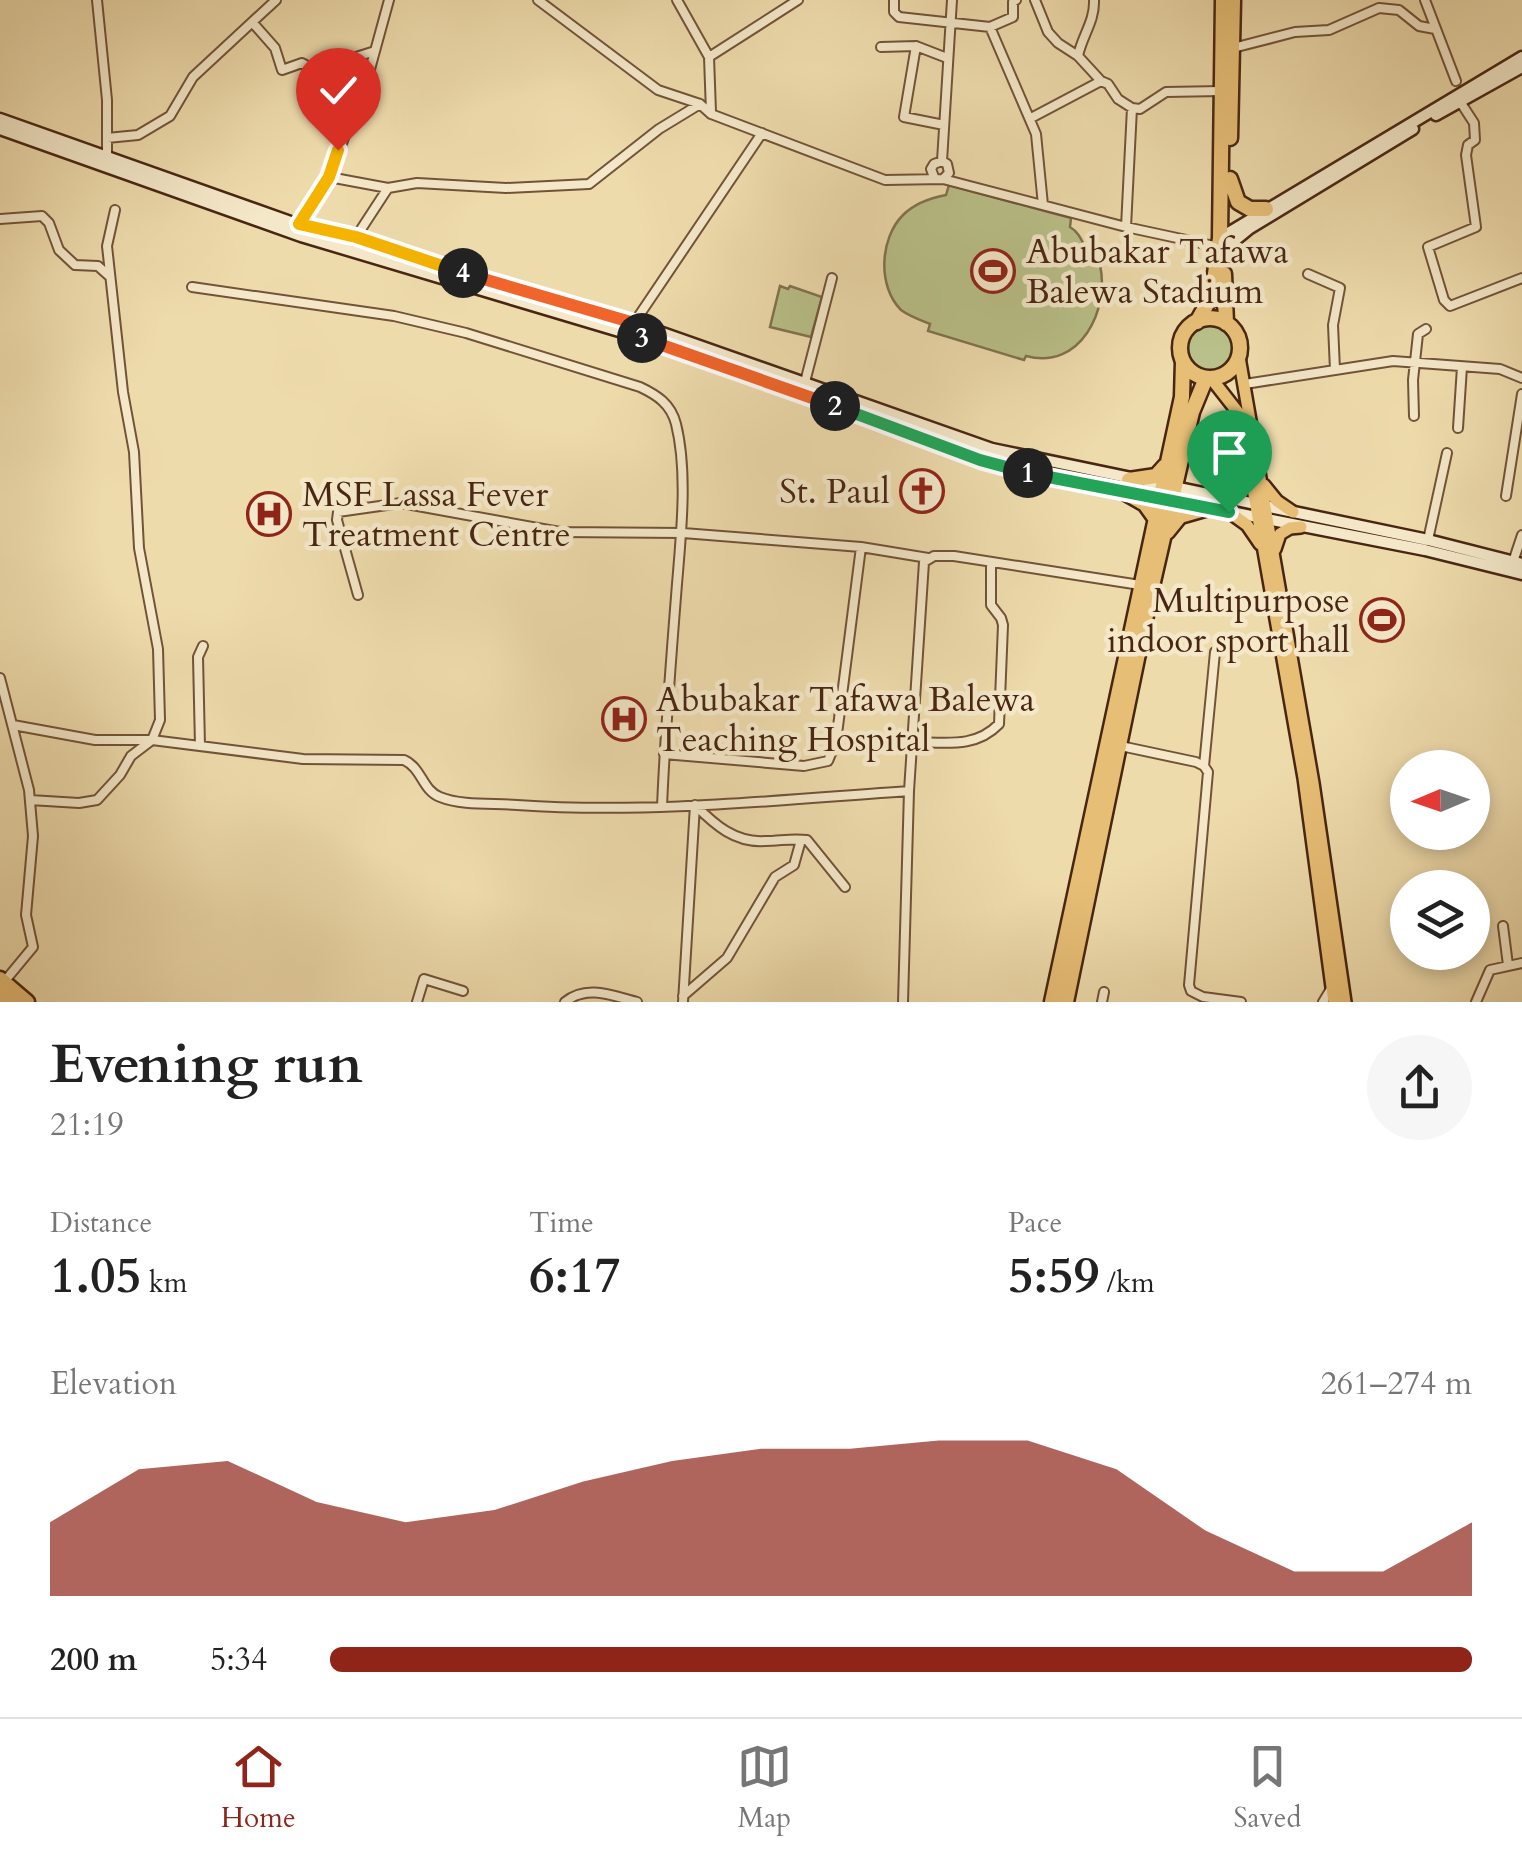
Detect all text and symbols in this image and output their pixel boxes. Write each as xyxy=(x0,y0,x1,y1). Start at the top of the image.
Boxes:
pin xyxy=(296,48,381,151)
icon: check xyxy=(311,63,366,118)
place label: Abubakar Tafawa Balewa Stadium xyxy=(1026,228,1289,316)
pin: 4 xyxy=(438,248,488,298)
sports icon: Abubakar Tafawa Balewa Stadium xyxy=(970,248,1016,294)
text: 4 xyxy=(456,254,470,292)
pin: 3 xyxy=(617,313,667,363)
text: 3 xyxy=(635,319,649,357)
pin: 2 xyxy=(810,381,860,431)
text: 2 xyxy=(828,387,842,425)
pin xyxy=(1187,410,1272,513)
icon: arrive xyxy=(1202,425,1257,480)
pin: 1 xyxy=(1003,448,1053,498)
text: 1 xyxy=(1021,454,1035,492)
place label: St. Paul xyxy=(779,468,890,516)
church icon: St. Paul xyxy=(899,468,945,514)
place label: MSF Lassa Fever Treatment Centre xyxy=(302,471,571,559)
hospital icon: MSF Lassa Fever Treatment Centre xyxy=(246,491,292,537)
place label: Multipurpose indoor sport hall xyxy=(1107,577,1350,665)
sports icon: Multipurpose indoor sport hall xyxy=(1359,597,1405,643)
place label: Abubakar Tafawa Balewa Teaching Hospital xyxy=(656,676,1035,764)
hospital icon: Abubakar Tafawa Balewa Teaching Hospital xyxy=(601,696,647,742)
north arrow xyxy=(1390,750,1490,850)
map controls xyxy=(1390,750,1490,970)
button: layers xyxy=(1390,870,1490,970)
text: Evening run xyxy=(50,1028,363,1102)
button: share xyxy=(1367,1035,1472,1140)
text: 21:19 xyxy=(50,1103,124,1147)
text: Distance xyxy=(50,1204,152,1242)
text: Time xyxy=(529,1204,594,1242)
text: Pace xyxy=(1008,1204,1062,1242)
text: 1.05 xyxy=(50,1242,141,1310)
text: 6:17 xyxy=(529,1242,620,1310)
text: 5:59 xyxy=(1008,1242,1099,1310)
text: km xyxy=(141,1264,188,1302)
text: /km xyxy=(1099,1264,1155,1302)
text: Elevation xyxy=(50,1362,177,1406)
text: 261–274 m xyxy=(1320,1362,1472,1406)
text: 200 m xyxy=(50,1638,137,1682)
text: 5:34 xyxy=(210,1638,267,1682)
tab: Home xyxy=(221,1739,296,1837)
tab: Map xyxy=(737,1739,792,1837)
tab: Saved xyxy=(1233,1739,1301,1837)

